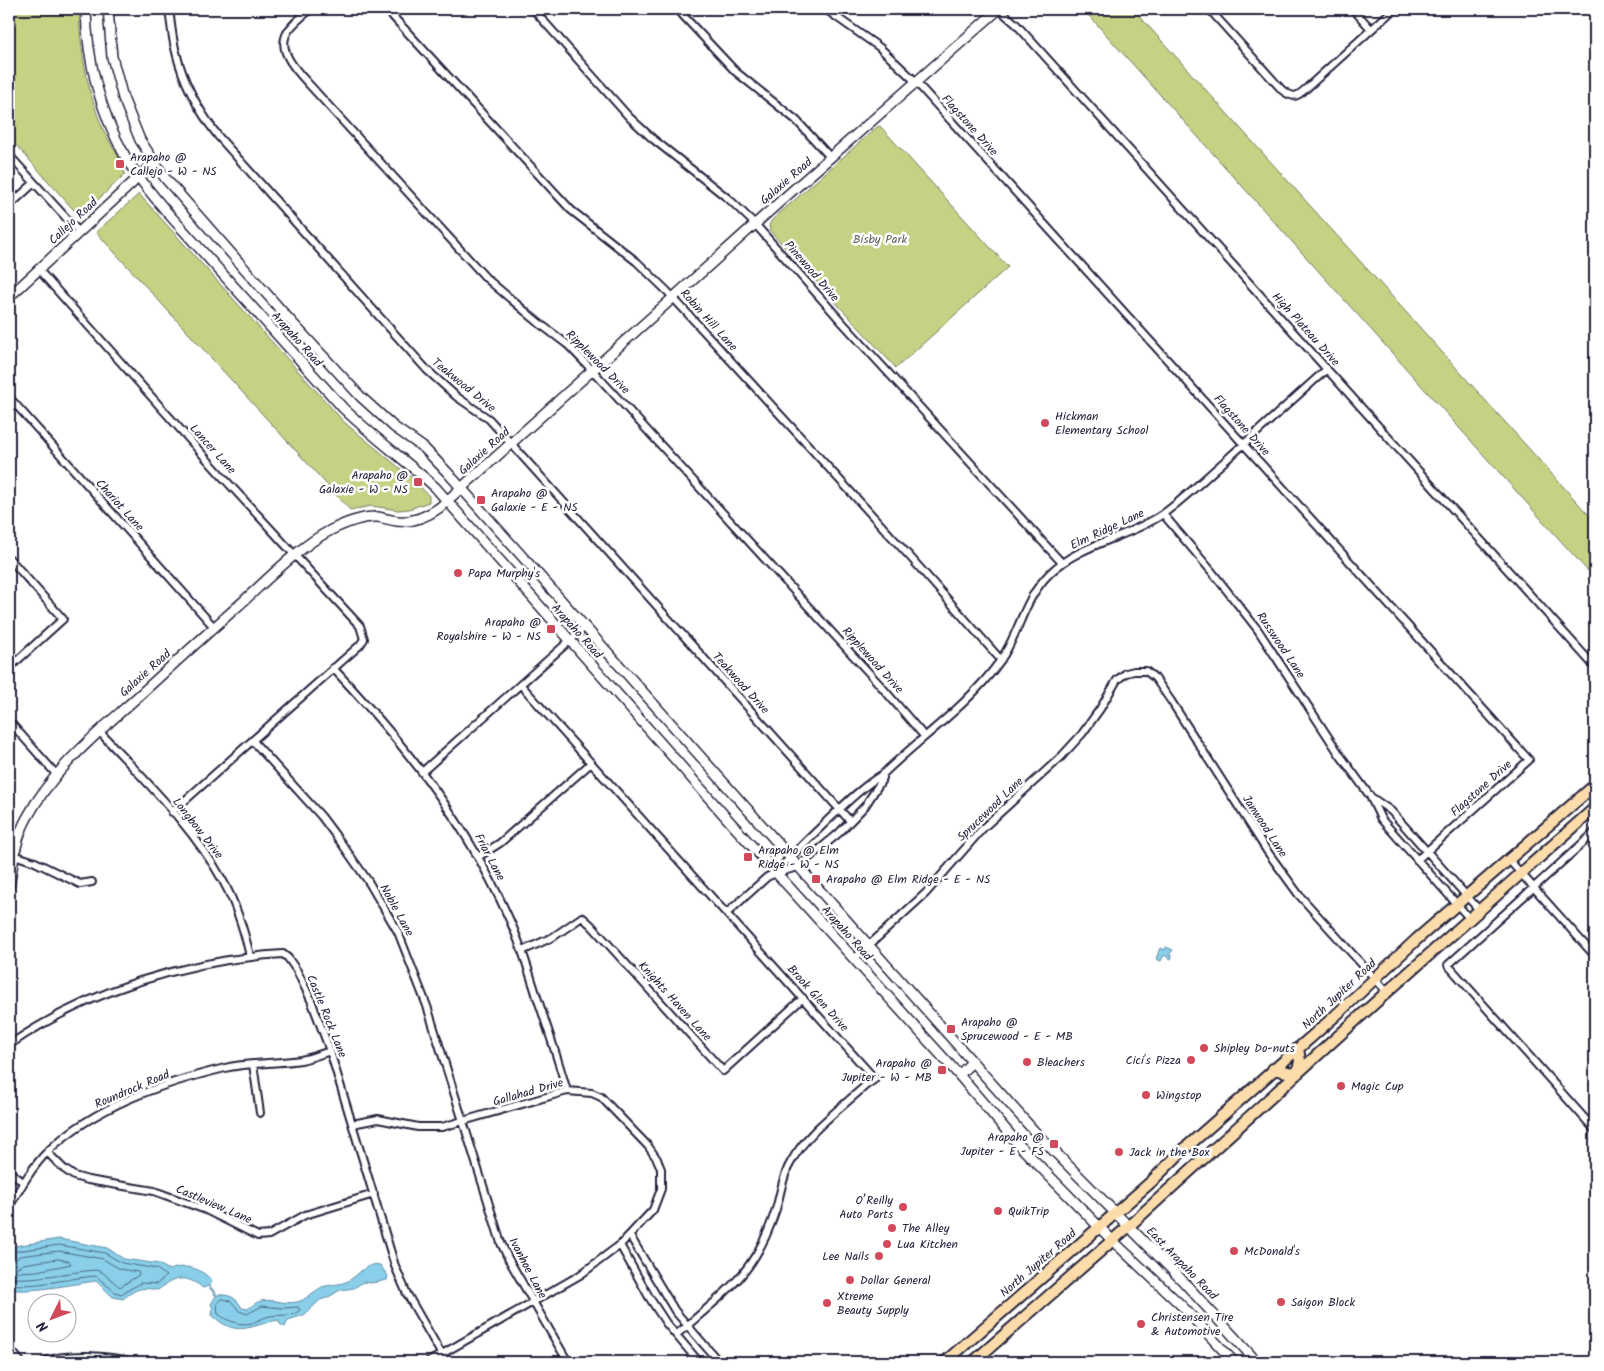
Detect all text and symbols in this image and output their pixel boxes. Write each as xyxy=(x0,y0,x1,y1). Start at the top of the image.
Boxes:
street label: Flagstone Drive xyxy=(937,90,1003,161)
place label: Arapaho @ Callejo - W - NS xyxy=(130,148,217,181)
street label: Galaxie Road xyxy=(756,153,817,209)
marker: Arapaho @ Callejo - W - NS xyxy=(114,158,126,170)
street label: Callejo Road xyxy=(44,193,103,249)
park label: Bisby Park xyxy=(853,230,907,249)
street label: Pinewood Drive xyxy=(780,236,844,307)
street label: Robin Hill Lane xyxy=(675,285,742,356)
street label: High Plateau Drive xyxy=(1267,288,1345,371)
street label: Arapaho Road xyxy=(266,307,327,372)
street label: Ripplewood Drive xyxy=(561,326,635,399)
street label: Teakwood Drive xyxy=(427,354,500,418)
street label: Flagstone Drive xyxy=(1209,390,1275,461)
place label: Hickman Elementary School xyxy=(1055,407,1148,440)
marker: Hickman Elementary School xyxy=(1039,417,1051,429)
street label: Lancer Lane xyxy=(185,420,241,479)
street label: Galaxie Road xyxy=(454,422,515,480)
place label: Arapaho @ Galaxie - W - NS xyxy=(319,466,409,499)
street label: Chariot Lane xyxy=(91,475,149,536)
marker: Arapaho @ Galaxie - W - NS xyxy=(412,476,424,488)
place label: Arapaho @ Galaxie - E - NS xyxy=(491,484,578,517)
marker: Arapaho @ Galaxie - E - NS xyxy=(475,494,487,506)
street label: Elm Ridge Lane xyxy=(1067,504,1148,555)
place label: Papa Murphy's xyxy=(468,564,540,583)
marker: Papa Murphy's xyxy=(452,567,464,579)
street label: Arapaho Road xyxy=(546,599,607,664)
street label: Russwood Lane xyxy=(1251,608,1310,683)
place label: Arapaho @ Royalshire - W - NS xyxy=(436,613,542,646)
marker: Arapaho @ Royalshire - W - NS xyxy=(545,623,557,635)
street label: Ripplewood Drive xyxy=(837,623,908,699)
street label: Galaxie Road xyxy=(115,644,176,702)
street label: Teakwood Drive xyxy=(708,648,774,719)
street label: Flagstone Drive xyxy=(1446,755,1517,821)
street label: Sprucewood Lane xyxy=(953,772,1028,846)
street label: Janwood Lane xyxy=(1237,791,1292,862)
street label: Longbow Drive xyxy=(167,793,228,864)
street label: Friar Lane xyxy=(469,830,510,885)
place label: Arapaho @ Elm Ridge - W - NS xyxy=(758,841,840,874)
marker: Arapaho @ Elm Ridge - W - NS xyxy=(742,851,754,863)
place label: Arapaho @ Elm Ridge - E - NS xyxy=(826,870,991,889)
marker: Arapaho @ Elm Ridge - E - NS xyxy=(810,873,822,885)
street label: Noble Lane xyxy=(374,881,419,940)
street label: Arapaho Road xyxy=(816,901,877,966)
street label: North Jupiter Road xyxy=(1298,954,1382,1034)
street label: Knights Haven Lane xyxy=(633,957,716,1046)
street label: Brook Glen Drive xyxy=(782,960,853,1037)
street label: Castle Rock Lane xyxy=(301,972,352,1061)
place label: Arapaho @ Sprucewood - E - MB xyxy=(961,1013,1073,1046)
marker: Arapaho @ Sprucewood - E - MB xyxy=(945,1023,957,1035)
place label: Shipley Do-nuts xyxy=(1214,1039,1295,1058)
marker: Shipley Do-nuts xyxy=(1198,1042,1210,1054)
place label: Cici's Pizza xyxy=(1126,1051,1181,1070)
place label: Bleachers xyxy=(1037,1053,1085,1072)
place label: Arapaho @ Jupiter - W - MB xyxy=(841,1054,932,1087)
marker: Cici's Pizza xyxy=(1185,1054,1197,1066)
marker: Bleachers xyxy=(1021,1056,1033,1068)
marker: Arapaho @ Jupiter - W - MB xyxy=(936,1064,948,1076)
street label: Roundrock Road xyxy=(92,1065,174,1114)
street label: Gallahad Drive xyxy=(491,1073,566,1112)
place label: Magic Cup xyxy=(1351,1077,1404,1096)
marker: Magic Cup xyxy=(1335,1080,1347,1092)
place label: Wingstop xyxy=(1156,1086,1202,1105)
marker: Wingstop xyxy=(1140,1089,1152,1101)
place label: Arapaho @ Jupiter - E - FS xyxy=(960,1128,1045,1161)
marker: Arapaho @ Jupiter - E - FS xyxy=(1048,1138,1060,1150)
place label: Jack in the Box xyxy=(1129,1143,1210,1162)
marker: Jack in the Box xyxy=(1113,1146,1125,1158)
street label: Castleview Lane xyxy=(173,1180,255,1229)
place label: O’Reilly Auto Parts xyxy=(839,1191,893,1224)
marker: O’Reilly Auto Parts xyxy=(897,1201,909,1213)
place label: QuikTrip xyxy=(1008,1202,1049,1221)
marker: QuikTrip xyxy=(992,1205,1004,1217)
place label: The Alley xyxy=(902,1219,950,1238)
marker: The Alley xyxy=(886,1222,898,1234)
street label: East Arapaho Road xyxy=(1141,1222,1223,1305)
street label: North Jupiter Road xyxy=(996,1224,1082,1302)
street label: Ivanhoe Lane xyxy=(503,1234,552,1303)
place label: Lua Kitchen xyxy=(897,1235,958,1254)
marker: Lua Kitchen xyxy=(881,1238,893,1250)
place label: McDonald's xyxy=(1244,1242,1300,1261)
marker: McDonald's xyxy=(1228,1245,1240,1257)
place label: Lee Nails xyxy=(822,1247,869,1266)
marker: Lee Nails xyxy=(873,1250,885,1262)
place label: Dollar General xyxy=(860,1271,931,1290)
marker: Dollar General xyxy=(844,1274,856,1286)
place label: Xtreme Beauty Supply xyxy=(837,1287,909,1320)
place label: Saigon Block xyxy=(1291,1293,1356,1312)
north arrow xyxy=(28,1294,78,1344)
marker: Saigon Block xyxy=(1275,1296,1287,1308)
marker: Xtreme Beauty Supply xyxy=(821,1297,833,1309)
place label: Christensen Tire & Automotive xyxy=(1151,1308,1234,1341)
text: N xyxy=(32,1315,54,1337)
marker: Christensen Tire & Automotive xyxy=(1135,1318,1147,1330)

